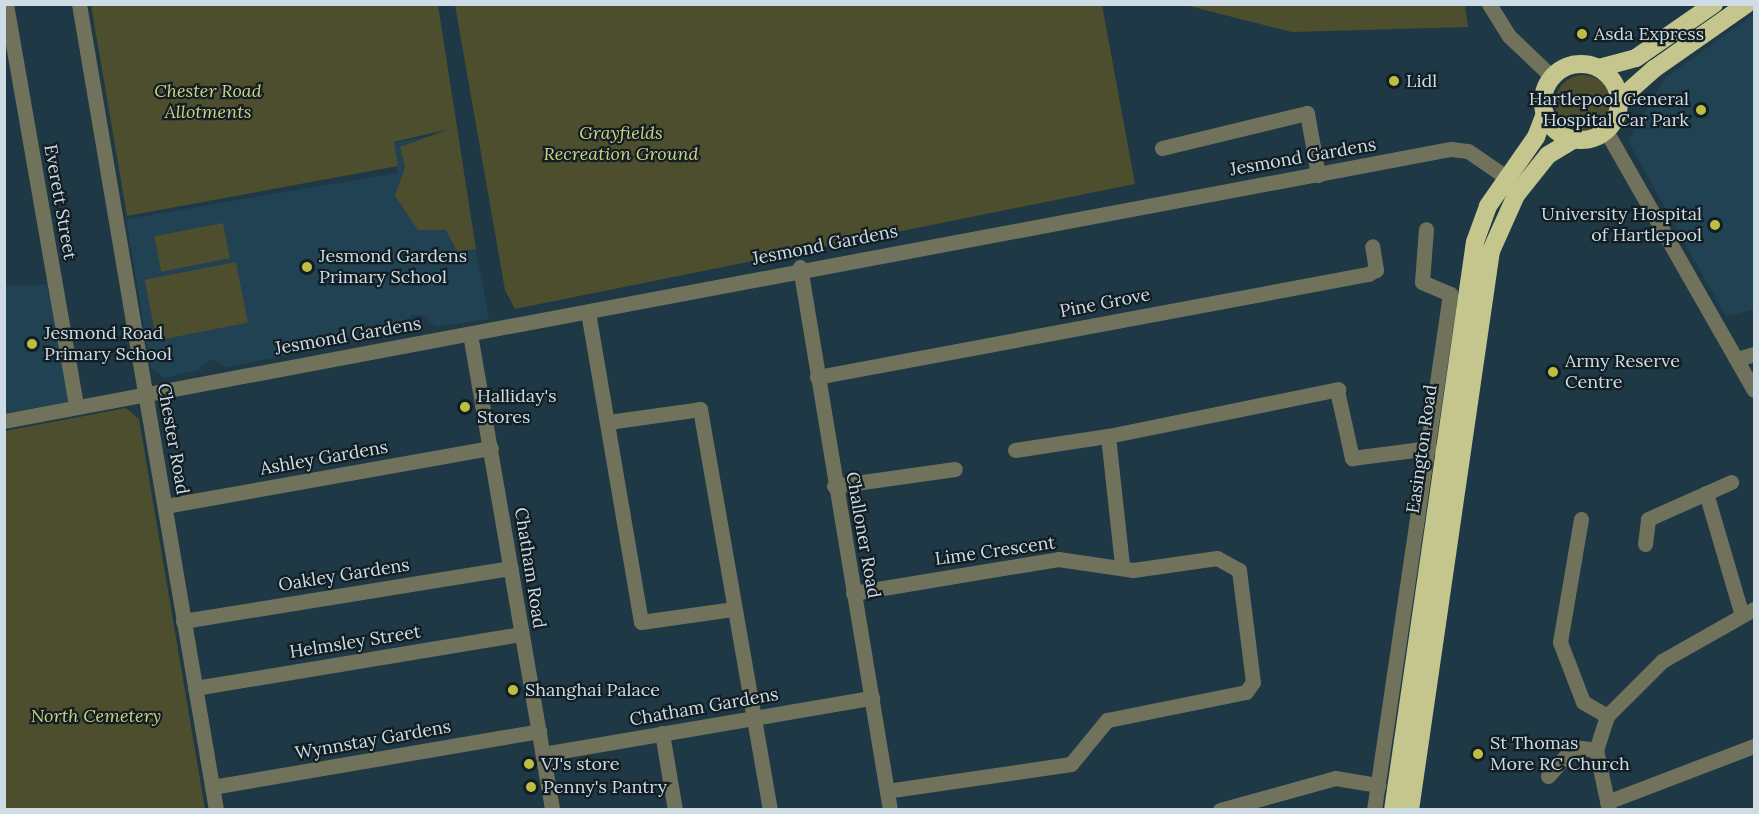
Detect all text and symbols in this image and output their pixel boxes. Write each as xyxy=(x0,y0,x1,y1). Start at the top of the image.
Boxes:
place label: Asda Express xyxy=(1594,23,1704,45)
marker: Asda Express xyxy=(1575,27,1589,41)
place label: Lidl xyxy=(1406,70,1437,92)
marker: Lidl xyxy=(1387,74,1401,88)
park label: Chester Road Allotments xyxy=(154,81,262,124)
place label: Hartlepool General Hospital Car Park xyxy=(1529,89,1689,132)
marker: Hartlepool General Hospital Car Park xyxy=(1694,103,1708,117)
park label: Grayfields Recreation Ground xyxy=(544,123,698,166)
street label: Jesmond Gardens xyxy=(1228,134,1378,180)
street label: Everett Street xyxy=(39,143,81,261)
place label: University Hospital of Hartlepool xyxy=(1541,204,1702,246)
marker: University Hospital of Hartlepool xyxy=(1706,216,1724,234)
street label: Jesmond Gardens xyxy=(750,220,900,270)
place label: Jesmond Gardens Primary School xyxy=(319,246,467,288)
marker: Jesmond Gardens Primary School xyxy=(300,260,314,274)
street label: Pine Grove xyxy=(1058,284,1152,322)
street label: Jesmond Gardens xyxy=(273,313,423,359)
place label: Jesmond Road Primary School xyxy=(44,323,172,366)
marker: Jesmond Road Primary School xyxy=(25,337,39,351)
place label: Army Reserve Centre xyxy=(1565,351,1680,394)
marker: Army Reserve Centre xyxy=(1546,365,1560,379)
street label: Chester Road xyxy=(153,382,193,496)
street label: Easington Road xyxy=(1402,383,1442,515)
place label: Halliday's Stores xyxy=(477,386,556,428)
marker: Halliday's Stores xyxy=(458,400,472,414)
street label: Ashley Gardens xyxy=(258,436,390,480)
street label: Challoner Road xyxy=(841,470,885,600)
street label: Chatham Road xyxy=(510,506,550,630)
street label: Lime Crescent xyxy=(933,532,1057,570)
street label: Oakley Gardens xyxy=(277,554,411,596)
street label: Helmsley Street xyxy=(288,621,422,663)
place label: Shanghai Palace xyxy=(525,679,660,701)
marker: Shanghai Palace xyxy=(506,683,520,697)
street label: Chatham Gardens xyxy=(628,683,780,731)
park label: North Cemetery xyxy=(31,705,161,727)
street label: Wynnstay Gardens xyxy=(293,716,453,764)
place label: St Thomas More RC Church xyxy=(1490,733,1630,776)
marker: St Thomas More RC Church xyxy=(1471,747,1485,761)
place label: VJ's store xyxy=(541,753,620,775)
marker: VJ's store xyxy=(522,757,536,771)
place label: Penny's Pantry xyxy=(543,776,667,798)
marker: Penny's Pantry xyxy=(524,780,538,794)

